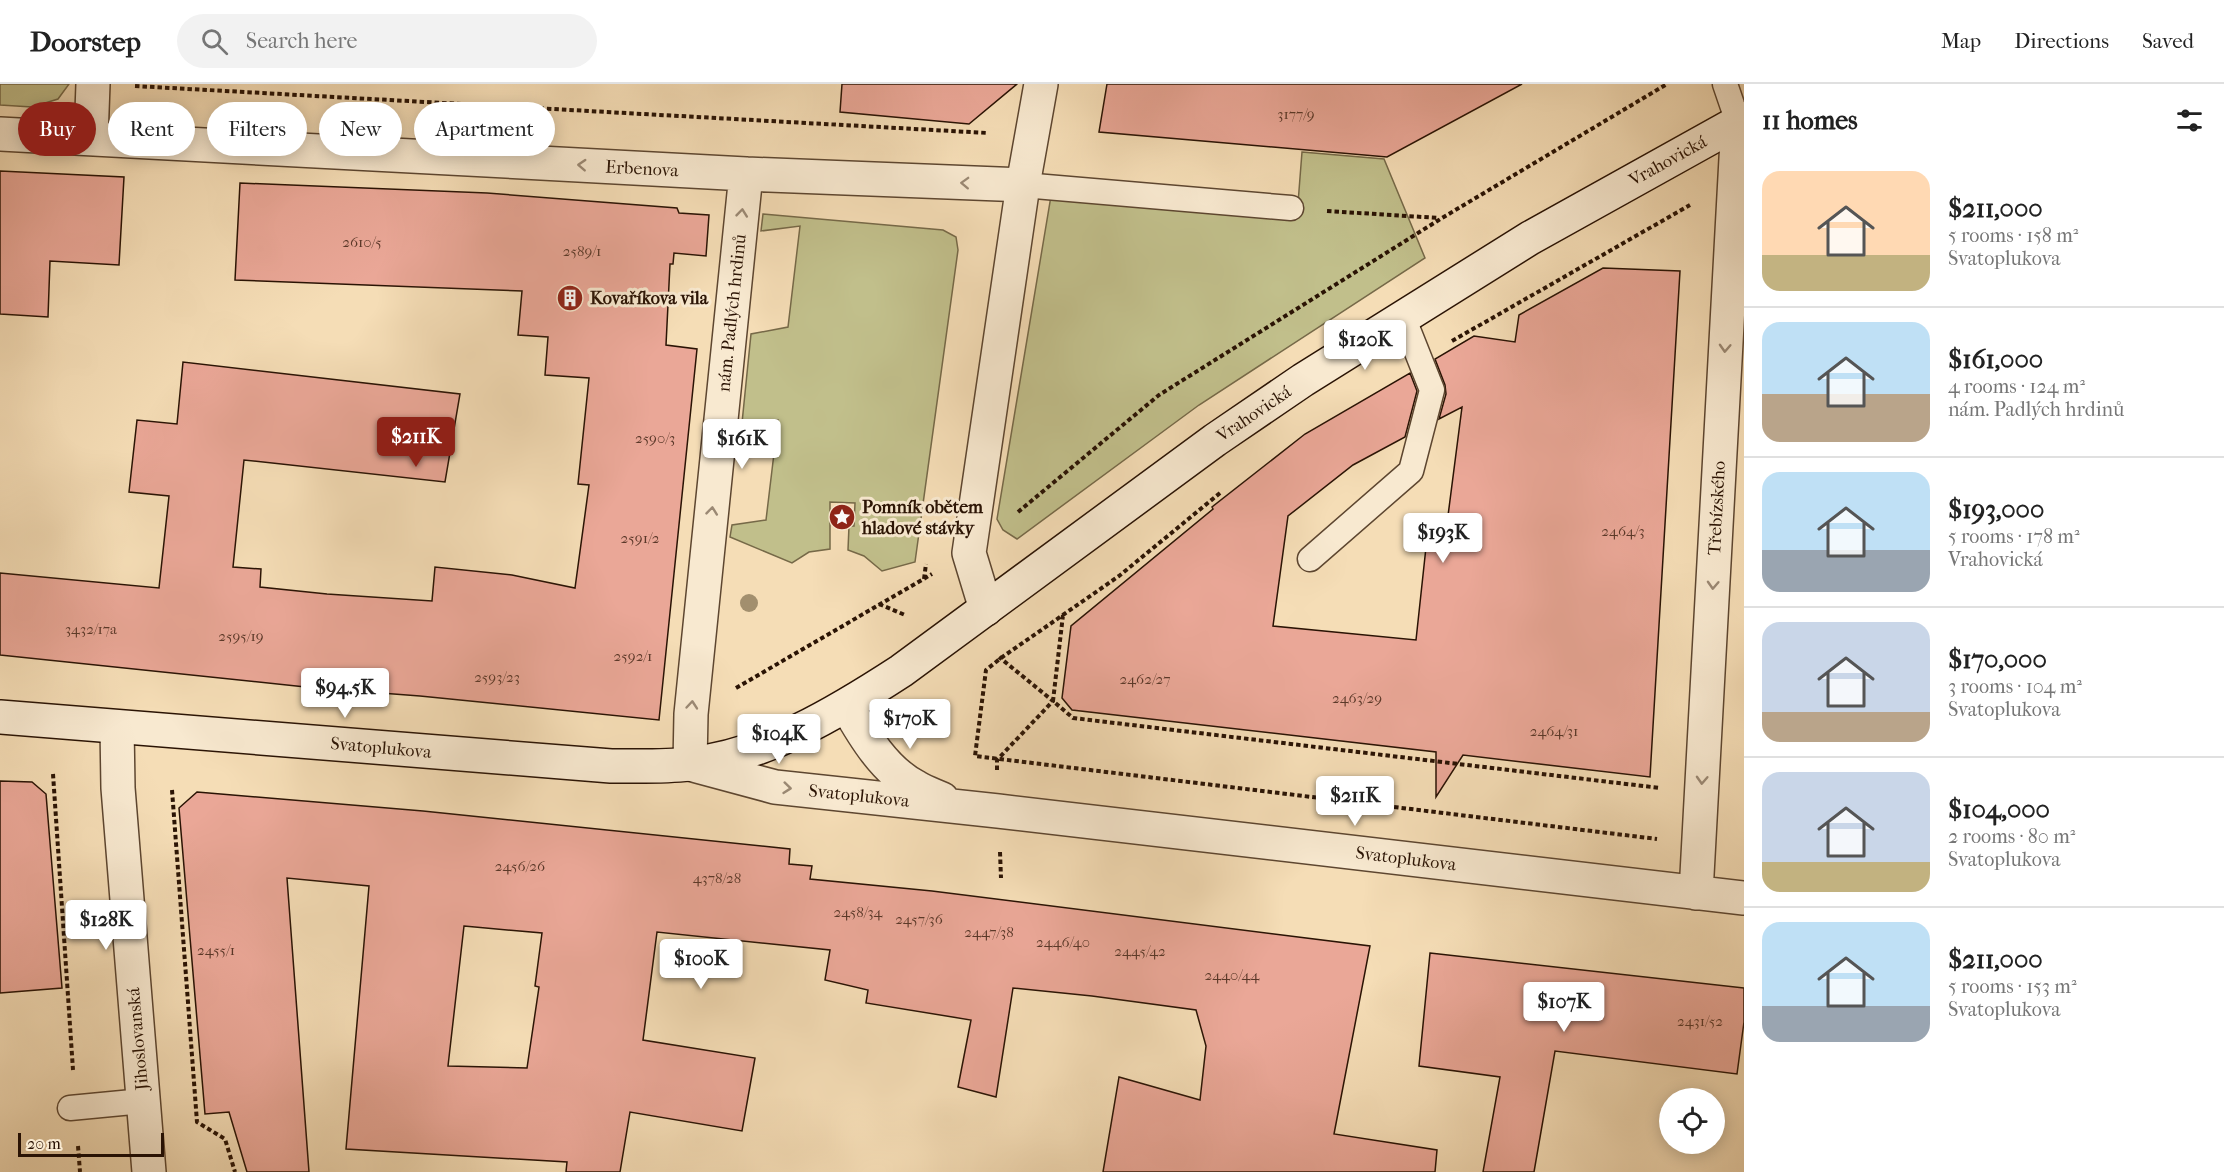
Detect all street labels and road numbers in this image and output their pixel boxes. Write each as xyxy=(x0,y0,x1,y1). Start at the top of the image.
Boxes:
street label: Vrahovická xyxy=(1625,131,1711,191)
street label: Erbenova xyxy=(605,157,680,181)
street label: nám. Padlých hrdinů xyxy=(713,233,751,393)
street label: Vrahovická xyxy=(1212,381,1296,447)
street label: Třebízského xyxy=(1704,460,1730,556)
street label: Svatoplukova xyxy=(330,733,433,763)
street label: Svatoplukova xyxy=(808,780,911,812)
street label: Svatoplukova xyxy=(1354,842,1458,876)
street label: Jihoslovanská xyxy=(123,986,153,1093)

